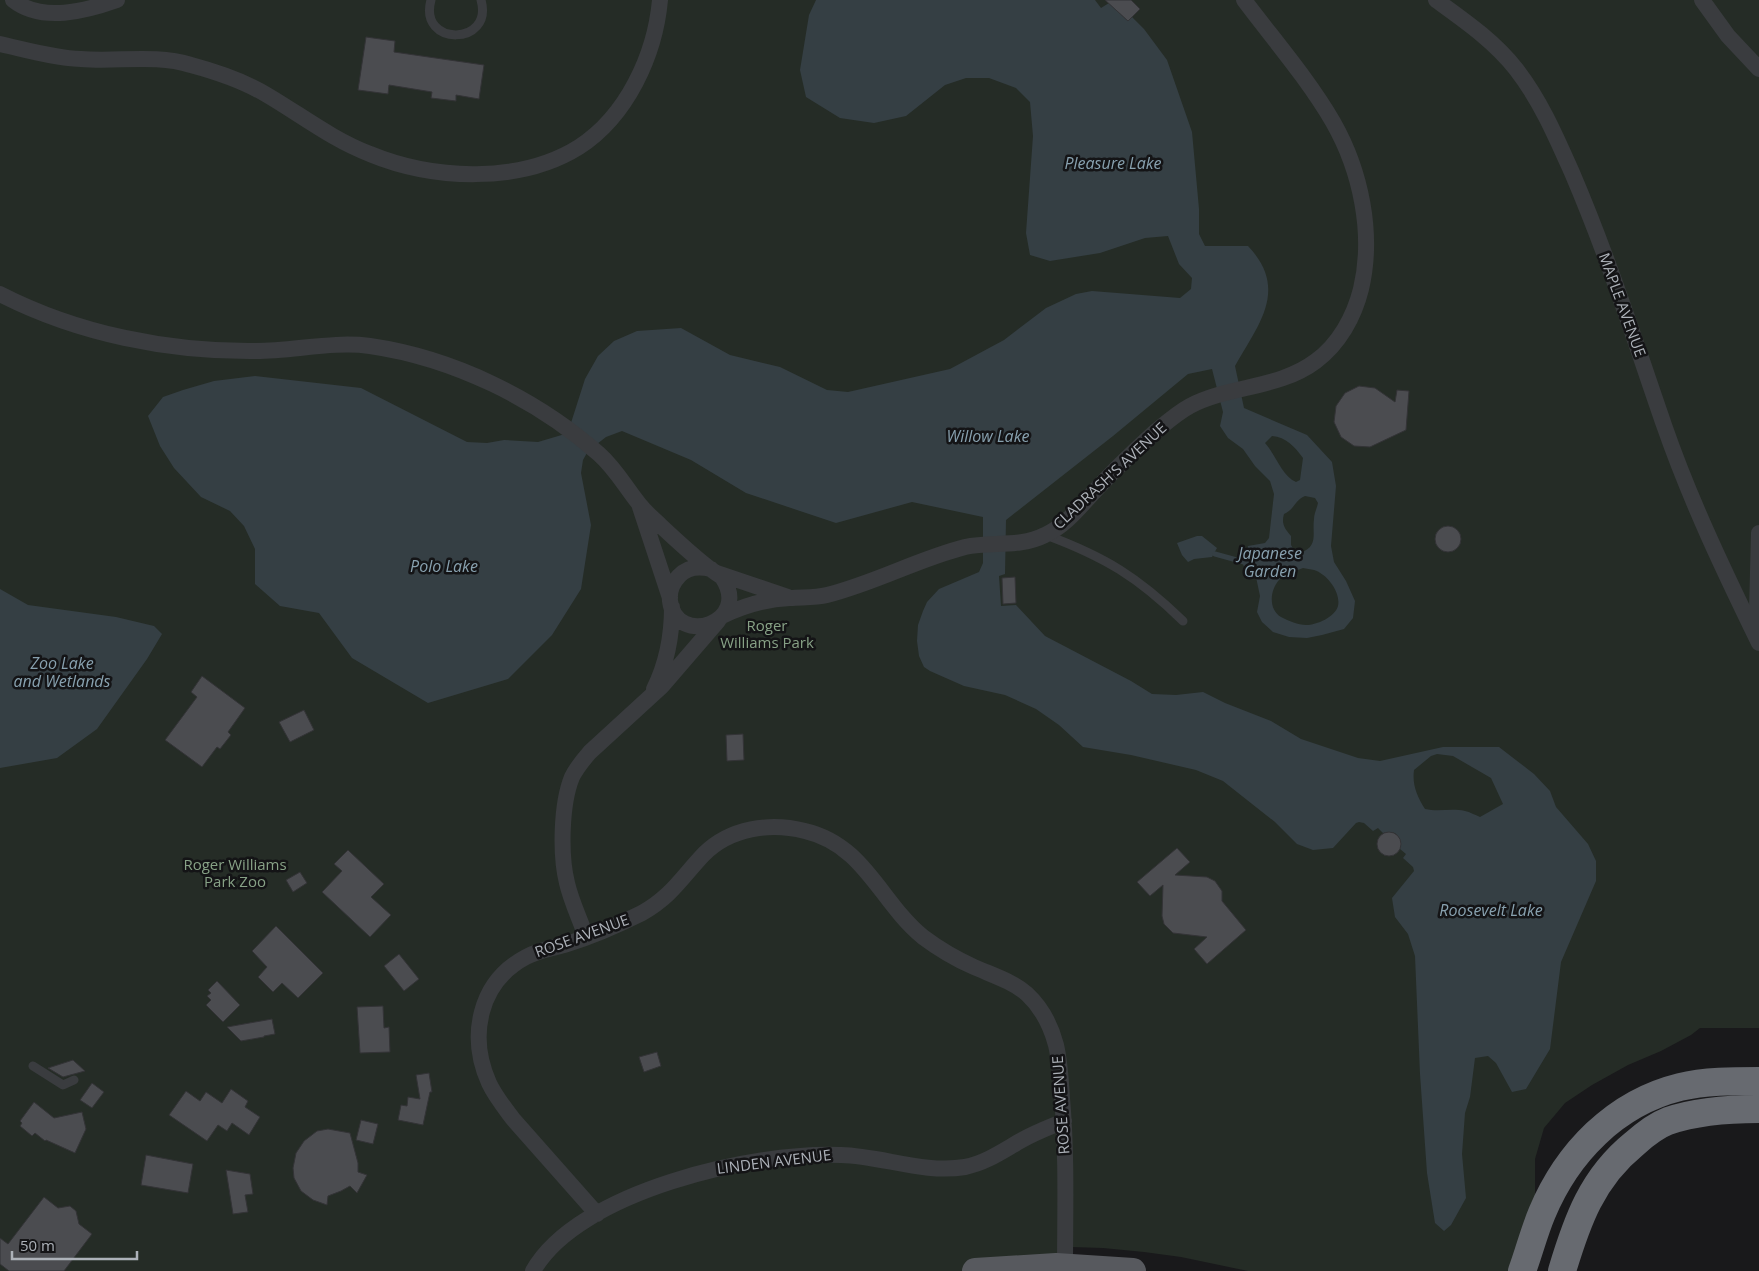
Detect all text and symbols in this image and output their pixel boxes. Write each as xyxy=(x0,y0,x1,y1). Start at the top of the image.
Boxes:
water label: Pleasure Lake xyxy=(1064,152,1162,174)
street label: MAPLE AVENUE xyxy=(1595,250,1651,359)
street label: CLADRASH'S AVENUE xyxy=(1048,417,1170,533)
water label: Willow Lake xyxy=(947,425,1029,447)
water label: Japanese Garden xyxy=(1235,542,1302,582)
water label: Polo Lake xyxy=(410,555,478,577)
park label: Roger Williams Park xyxy=(720,615,814,652)
water label: Zoo Lake and Wetlands xyxy=(14,652,111,692)
park label: Roger Williams Park Zoo xyxy=(183,854,287,891)
water label: Roosevelt Lake xyxy=(1439,899,1543,921)
street label: ROSE AVENUE xyxy=(532,909,631,961)
street label: ROSE AVENUE xyxy=(1047,1055,1073,1155)
street label: LINDEN AVENUE xyxy=(716,1144,832,1178)
scale bar xyxy=(12,1228,138,1260)
text: 50 m xyxy=(20,1235,55,1255)

